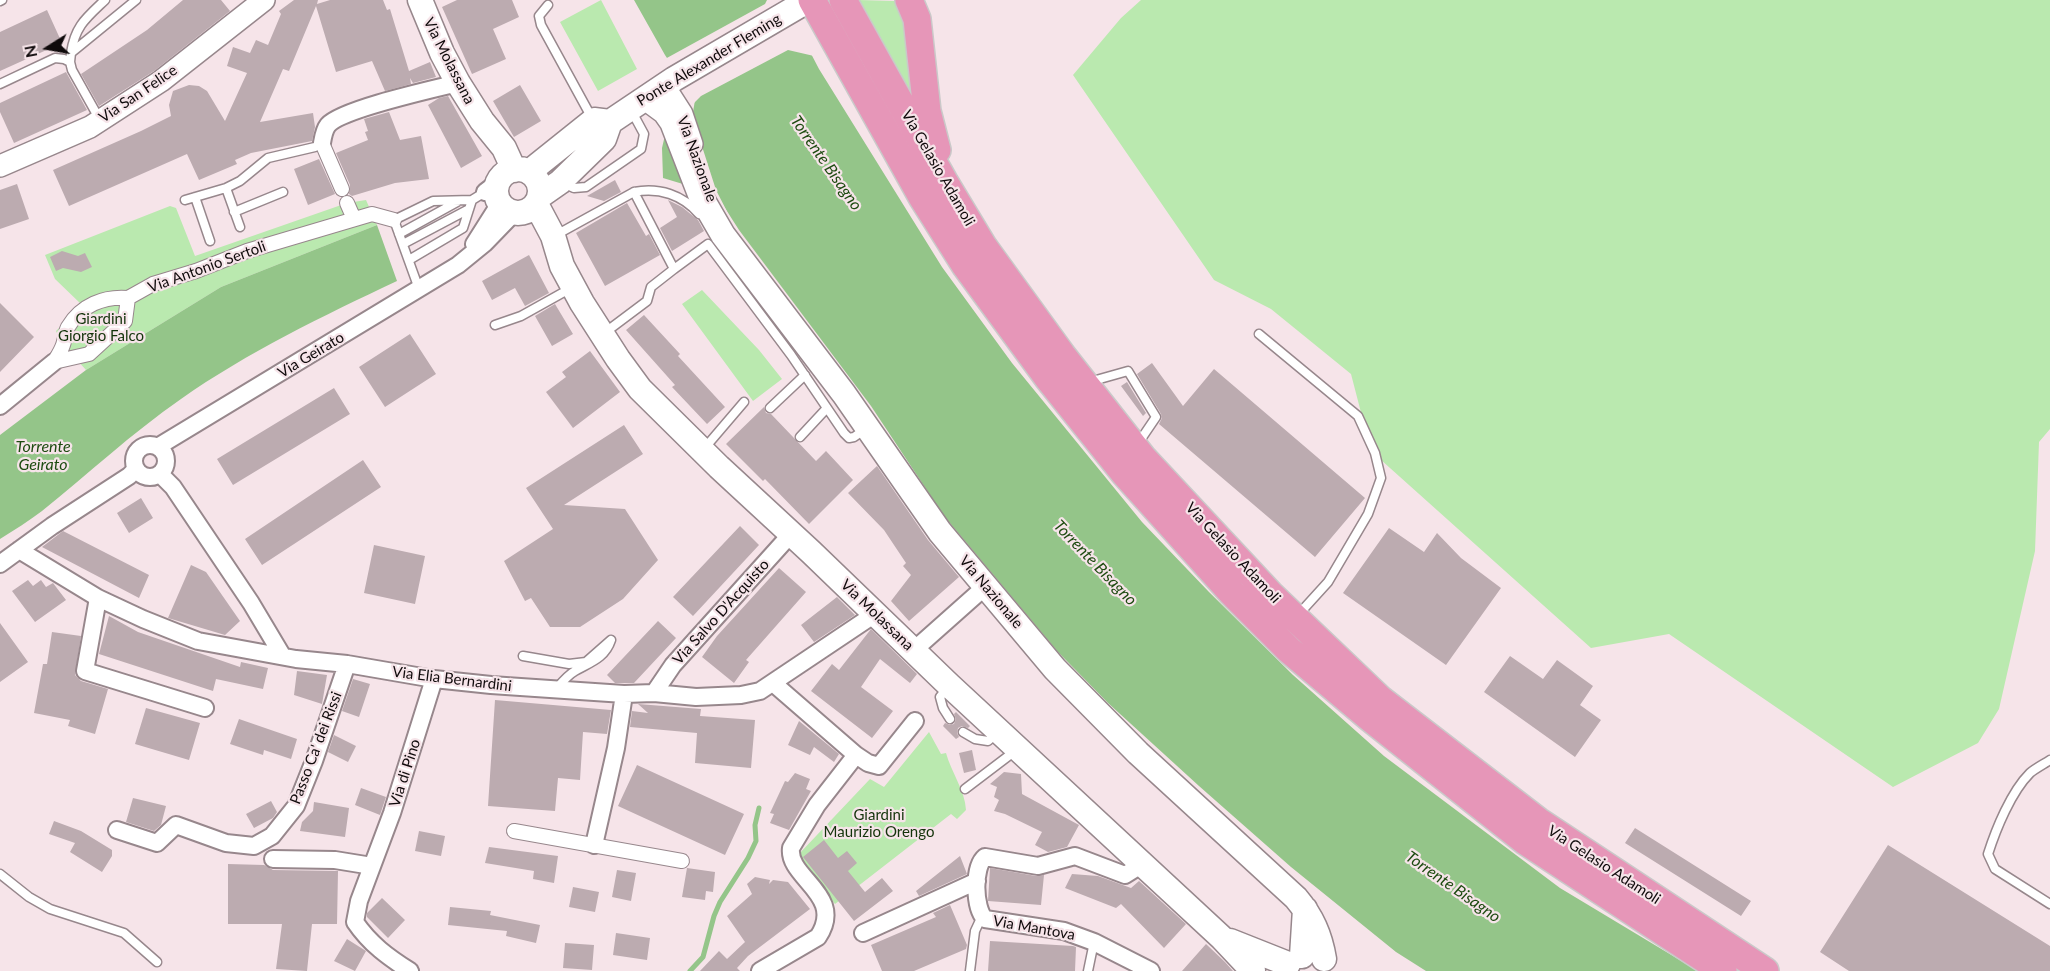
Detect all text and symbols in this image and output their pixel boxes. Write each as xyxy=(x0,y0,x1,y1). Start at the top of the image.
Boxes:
street label: Ponte Alexander Fleming xyxy=(634,10,784,110)
street label: Via Molassana xyxy=(420,15,478,107)
north arrow xyxy=(18,18,78,78)
text: N xyxy=(19,44,40,59)
street label: Via San Felice xyxy=(95,61,181,127)
street label: Via Gelasio Adamoli xyxy=(897,107,979,229)
water label: Torrente Bisagno xyxy=(786,112,866,214)
street label: Via Nazionale xyxy=(673,114,721,204)
street label: Via Antonio Sertoli xyxy=(146,237,268,297)
park label: Giardini Giorgio Falco xyxy=(58,310,144,345)
street label: Via Geirato xyxy=(275,328,347,382)
water label: Torrente Geirato xyxy=(15,437,71,475)
street label: Via Gelasio Adamoli xyxy=(1182,499,1284,607)
water label: Torrente Bisagno xyxy=(1049,516,1141,610)
street label: Via Nazionale xyxy=(955,552,1027,632)
street label: Via Salvo D'Acquisto xyxy=(669,556,773,668)
street label: Via Molassana xyxy=(837,576,917,654)
street label: Via Elia Bernardini xyxy=(391,663,513,695)
street label: Passo Ca' dei Rissi xyxy=(286,689,346,807)
street label: Via di Pino xyxy=(386,737,424,809)
park label: Giardini Maurizio Orengo xyxy=(824,806,934,841)
street label: Via Gelasio Adamoli xyxy=(1544,822,1664,908)
water label: Torrente Bisagno xyxy=(1402,847,1504,927)
street label: Via Mantova xyxy=(991,912,1077,944)

